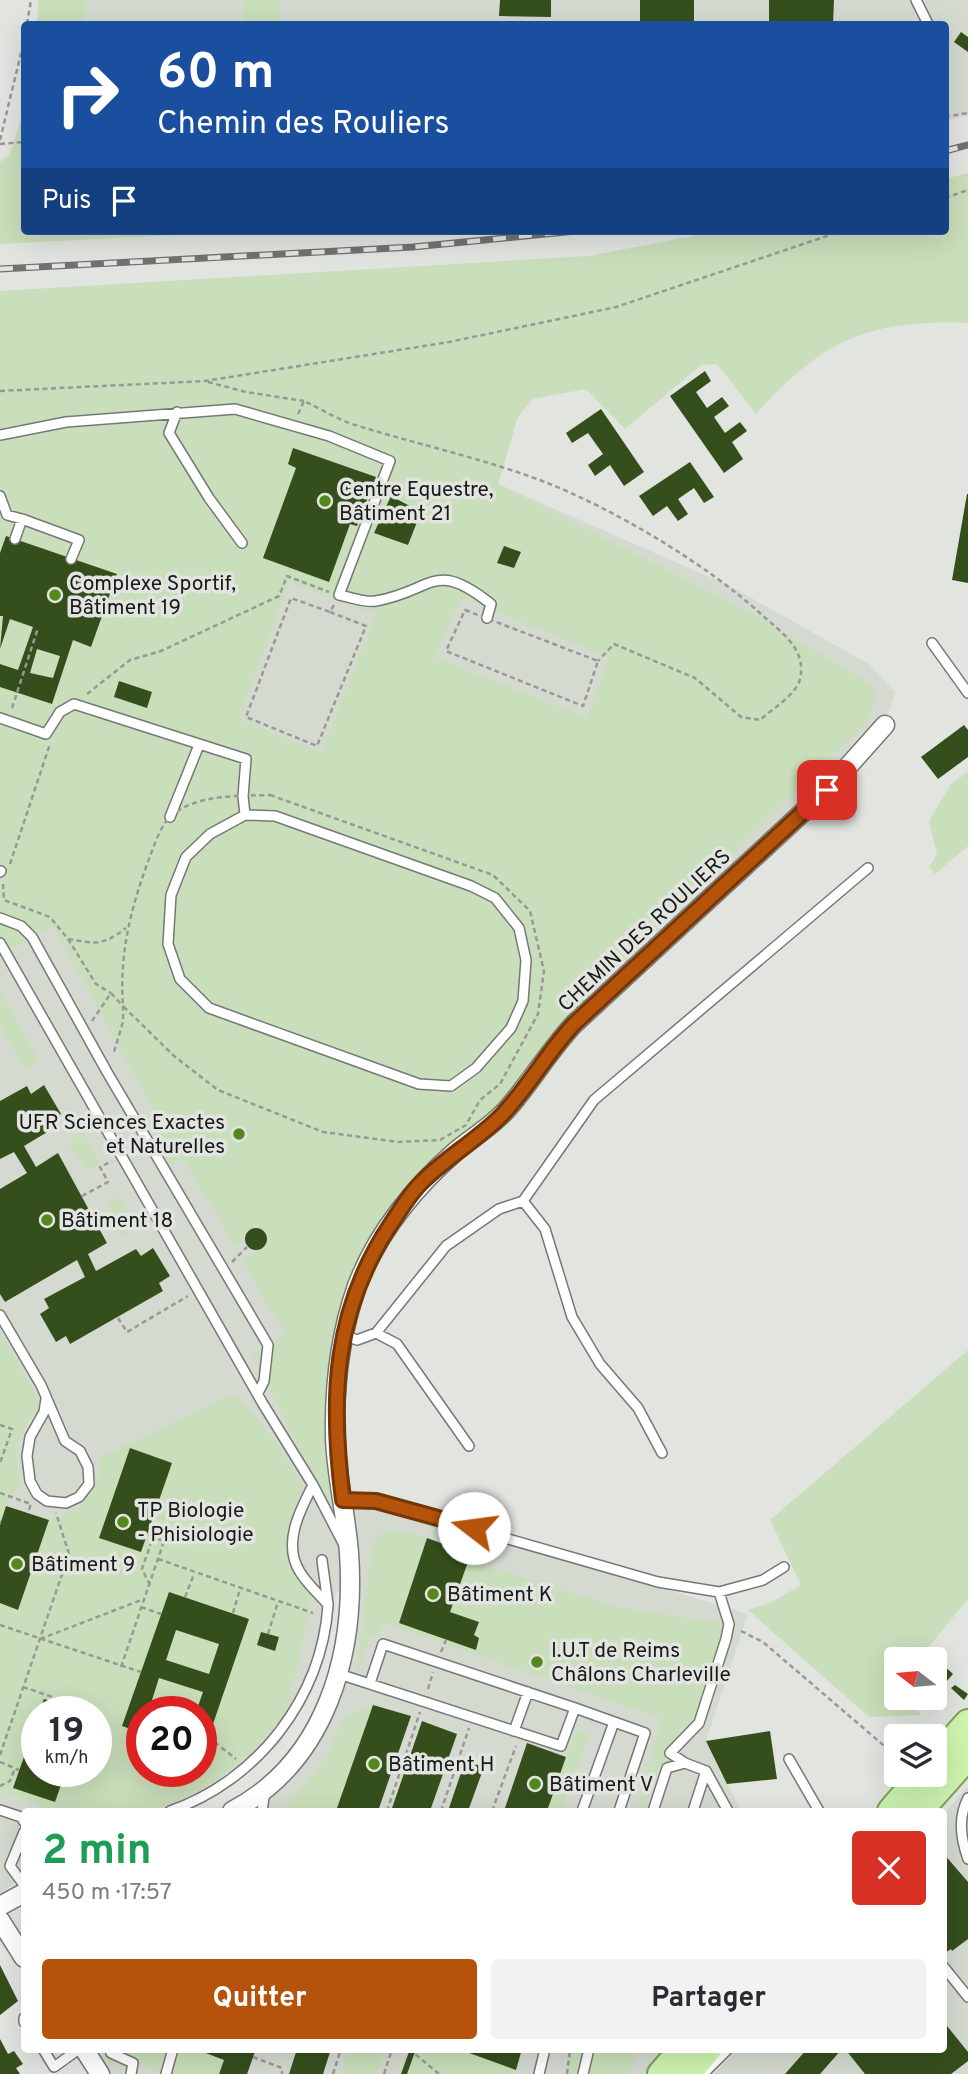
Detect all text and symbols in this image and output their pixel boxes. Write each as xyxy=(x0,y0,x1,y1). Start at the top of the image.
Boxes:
text: 60 m xyxy=(157,44,275,106)
icon: right xyxy=(42,49,133,140)
text: Chemin des Rouliers xyxy=(157,105,449,145)
icon: arrive xyxy=(105,182,143,220)
text: Puis xyxy=(42,185,91,218)
place label: Centre Equestre, Bâtiment 21 xyxy=(339,477,493,528)
marker: Centre Equestre, Bâtiment 21 xyxy=(317,493,333,509)
place label: Complexe Sportif, Bâtiment 19 xyxy=(69,571,236,622)
marker: Complexe Sportif, Bâtiment 19 xyxy=(47,587,63,603)
pin xyxy=(797,760,857,820)
icon: arrive xyxy=(808,771,846,809)
street label: CHEMIN DES ROULIERS xyxy=(553,844,737,1018)
place label: UFR Sciences Exactes et Naturelles xyxy=(18,1110,225,1161)
marker: UFR Sciences Exactes et Naturelles xyxy=(231,1126,247,1142)
place label: Bâtiment 18 xyxy=(61,1208,173,1235)
marker: Bâtiment 18 xyxy=(39,1212,55,1228)
position arrow xyxy=(437,1491,511,1565)
place label: TP Biologie - Phisiologie xyxy=(137,1498,254,1549)
marker: TP Biologie - Phisiologie xyxy=(115,1514,131,1530)
place label: Bâtiment 9 xyxy=(31,1552,135,1579)
marker: Bâtiment 9 xyxy=(9,1556,25,1572)
place label: Bâtiment K xyxy=(447,1582,553,1609)
marker: Bâtiment K xyxy=(425,1586,441,1602)
place label: I.U.T de Reims Châlons Charleville xyxy=(551,1638,731,1689)
north arrow xyxy=(884,1647,947,1710)
map controls xyxy=(884,1647,947,1787)
marker: I.U.T de Reims Châlons Charleville xyxy=(529,1654,545,1670)
speed limit sign: 20 xyxy=(126,1696,217,1787)
text: 19 xyxy=(49,1710,84,1754)
button: layers xyxy=(884,1724,947,1787)
text: km/h xyxy=(45,1747,88,1770)
place label: Bâtiment H xyxy=(388,1752,494,1779)
marker: Bâtiment H xyxy=(366,1756,382,1772)
place label: Bâtiment V xyxy=(549,1772,654,1799)
marker: Bâtiment V xyxy=(527,1776,543,1792)
text: 2 min xyxy=(42,1826,152,1879)
button: close xyxy=(852,1831,926,1905)
text: 450 m · 17:57 xyxy=(42,1879,172,1908)
button: Quitter xyxy=(42,1959,477,2039)
button: Partager xyxy=(491,1959,926,2039)

